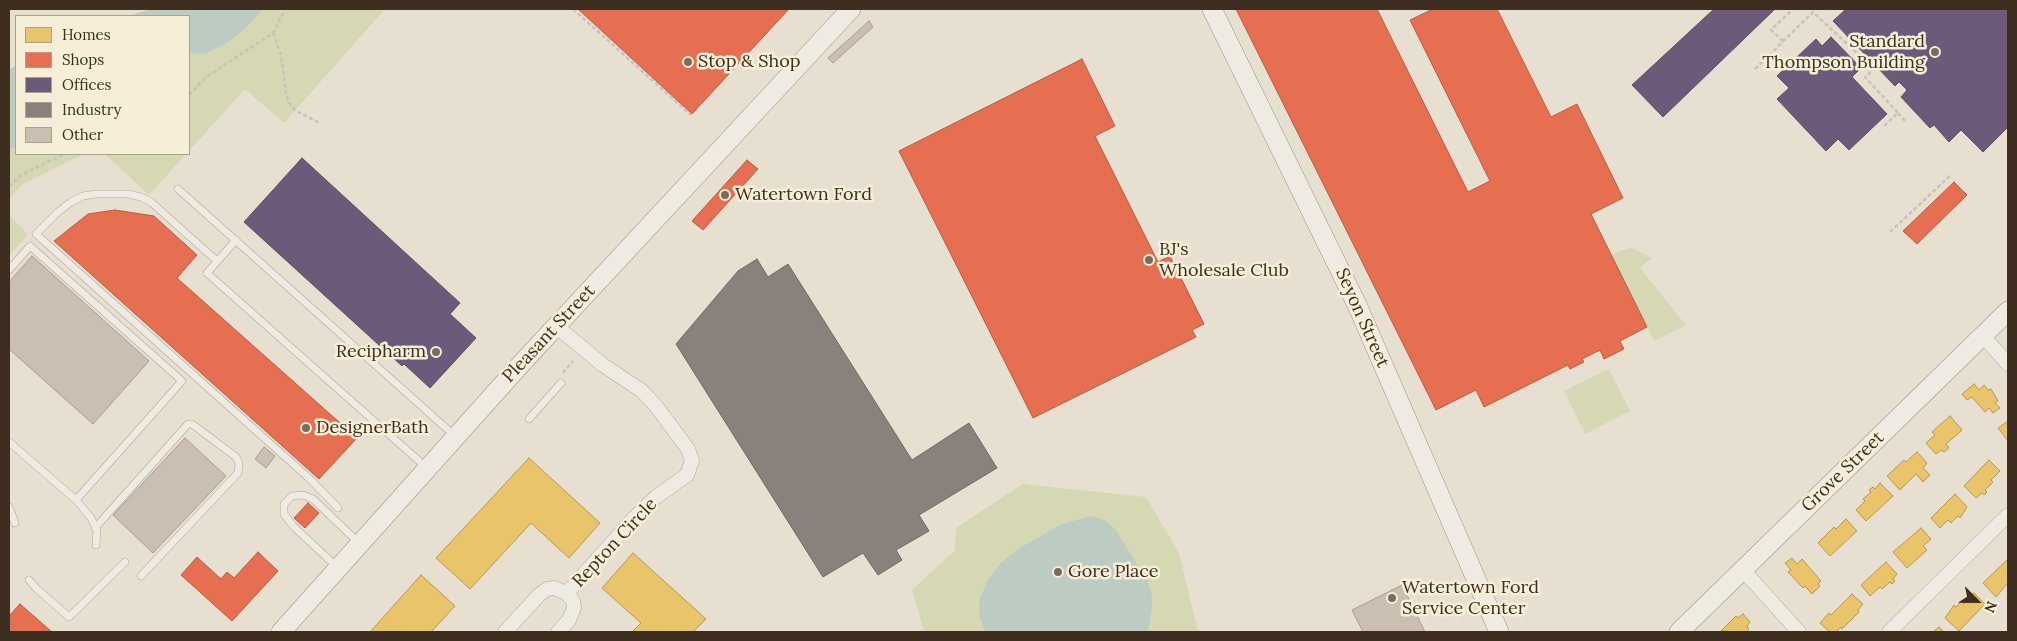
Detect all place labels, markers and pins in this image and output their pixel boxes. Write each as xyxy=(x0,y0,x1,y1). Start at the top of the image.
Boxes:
place label: Standard Thompson Building xyxy=(1762,31,1925,74)
marker: Standard Thompson Building xyxy=(1929,46,1941,58)
place label: Stop & Shop xyxy=(698,51,801,73)
marker: Stop & Shop xyxy=(682,56,694,68)
place label: Watertown Ford xyxy=(735,184,872,206)
marker: Watertown Ford xyxy=(719,189,731,201)
place label: BJ's Wholesale Club xyxy=(1159,239,1289,282)
marker: BJ's Wholesale Club xyxy=(1143,254,1155,266)
place label: Recipharm xyxy=(336,341,426,363)
marker: Recipharm xyxy=(430,346,442,358)
place label: DesignerBath xyxy=(316,417,429,439)
marker: DesignerBath xyxy=(300,422,312,434)
place label: Gore Place xyxy=(1068,561,1159,583)
marker: Gore Place xyxy=(1052,566,1064,578)
place label: Watertown Ford Service Center xyxy=(1402,577,1539,620)
marker: Watertown Ford Service Center xyxy=(1386,592,1398,604)

